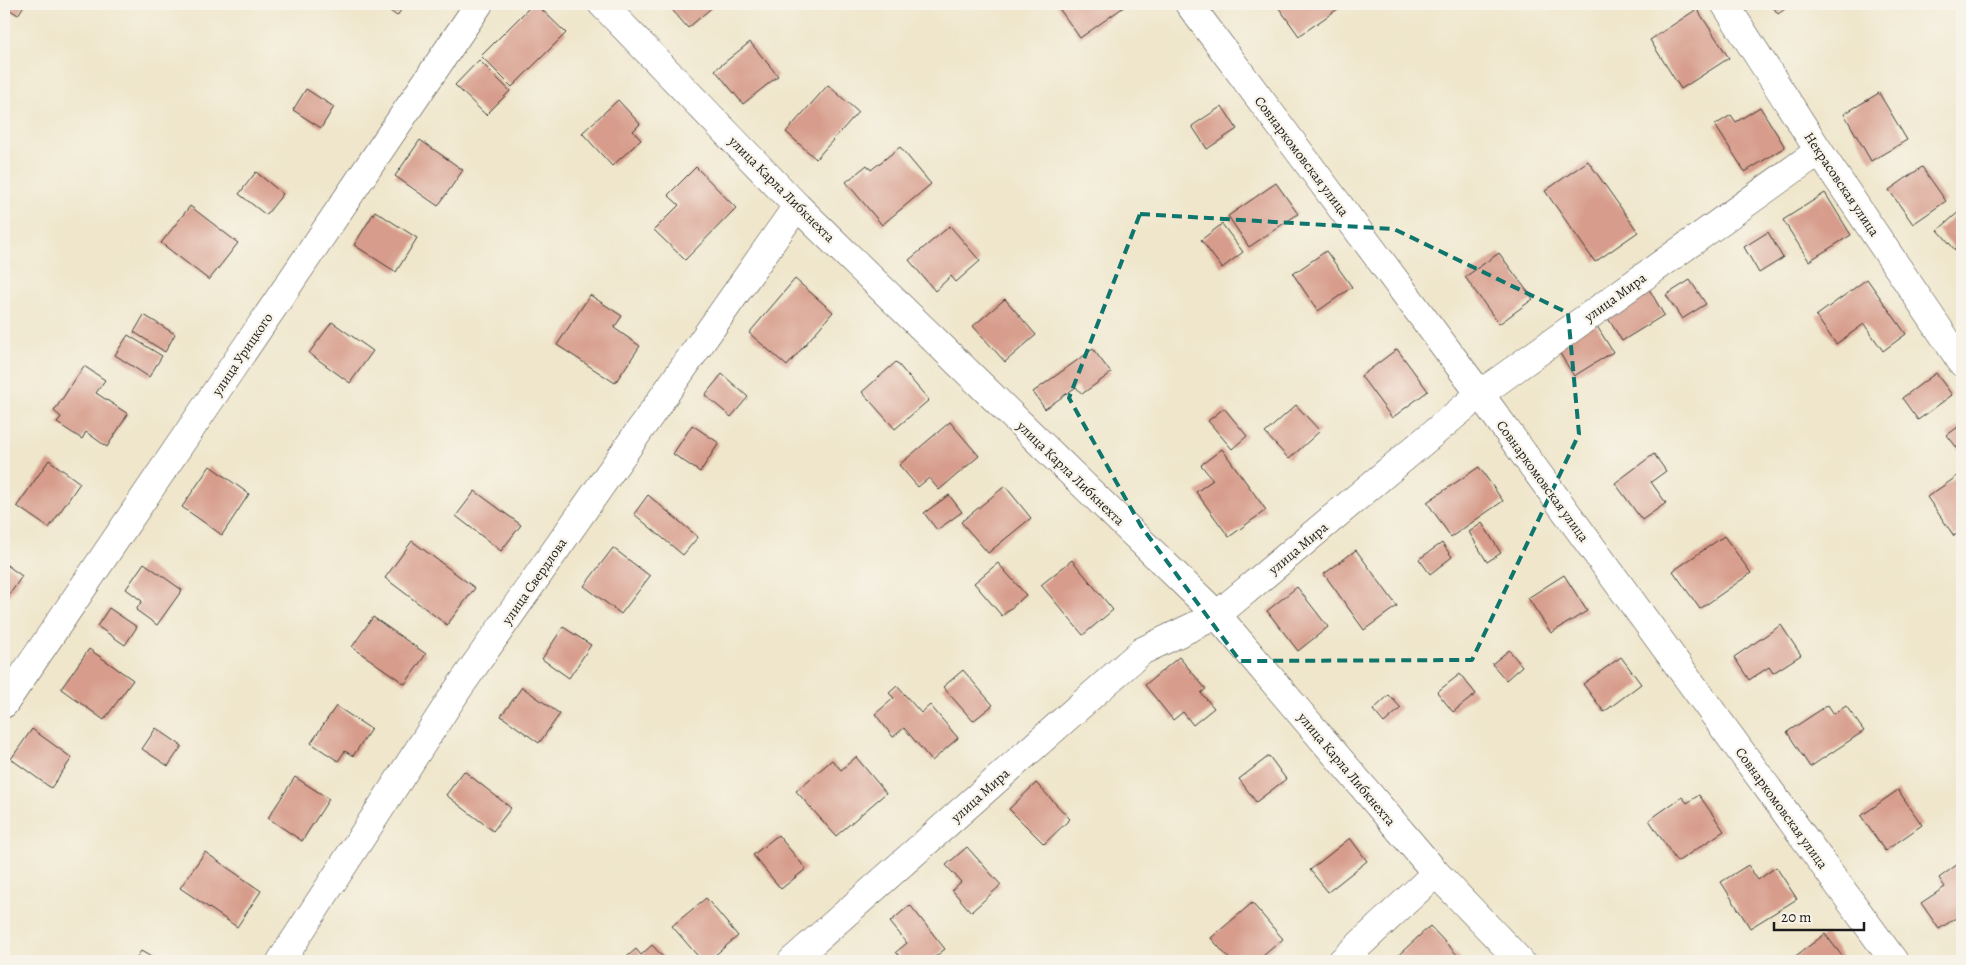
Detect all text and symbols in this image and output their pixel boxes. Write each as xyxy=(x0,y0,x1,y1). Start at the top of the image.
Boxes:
street label: Совнаркомовская улица xyxy=(1250,92,1353,221)
street label: Некрасовская улица xyxy=(1800,128,1884,241)
street label: улица Карла Либкнехта xyxy=(724,131,839,247)
street label: улица Мира xyxy=(1580,268,1651,327)
street label: улица Урицкого xyxy=(207,309,277,400)
street label: улица Карла Либкнехта xyxy=(1012,416,1129,530)
street label: Совнаркомовская улица xyxy=(1492,417,1594,546)
street label: улица Мира xyxy=(1264,518,1333,580)
street label: улица Свердлова xyxy=(497,534,572,629)
street label: улица Карла Либкнехта xyxy=(1293,708,1400,831)
street label: Совнаркомовская улица xyxy=(1731,744,1833,873)
street label: улица Мира xyxy=(946,764,1014,827)
scale bar xyxy=(1774,900,1864,932)
text: 20 m xyxy=(1781,907,1812,927)

